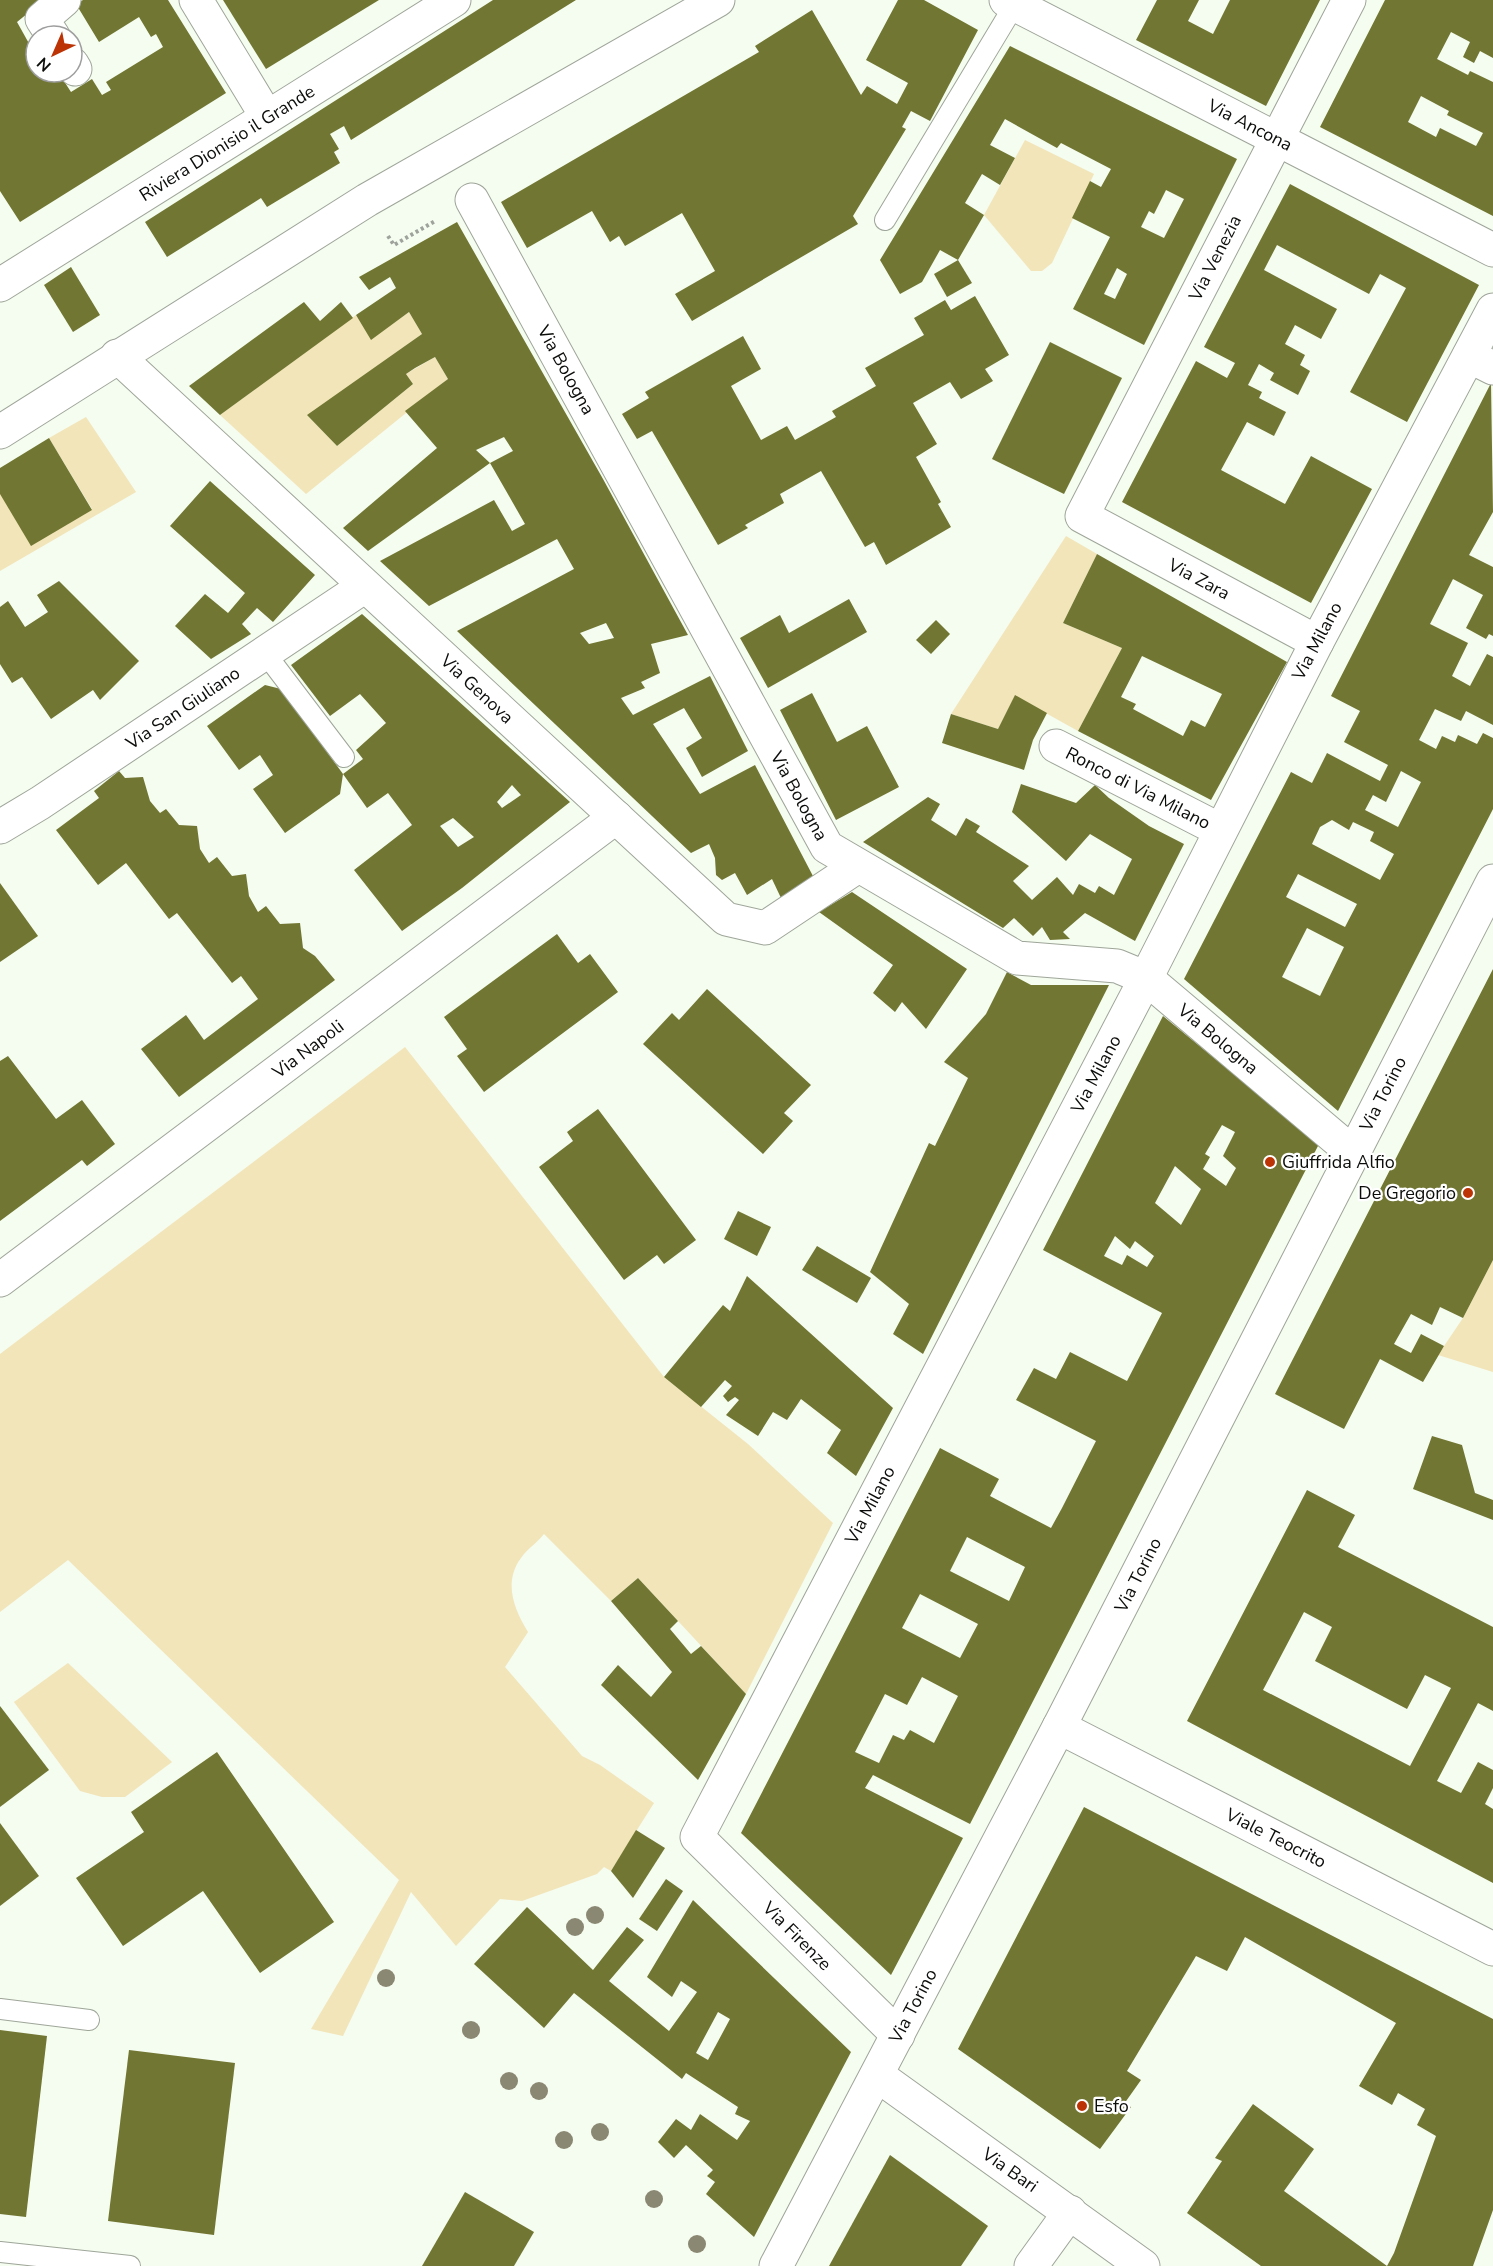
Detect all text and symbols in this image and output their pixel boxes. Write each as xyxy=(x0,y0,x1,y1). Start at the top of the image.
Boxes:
north arrow xyxy=(24,24,84,84)
text: N xyxy=(32,52,56,76)
street label: Riviera Dionisio il Grande xyxy=(135,79,319,207)
street label: Via Ancona xyxy=(1203,93,1296,157)
street label: Via Venezia xyxy=(1183,211,1247,306)
street label: Via Bologna xyxy=(531,320,600,419)
street label: Via Zara xyxy=(1163,552,1234,605)
street label: Via Milano xyxy=(1286,598,1348,685)
street label: Via Genova xyxy=(434,648,519,729)
street label: Via San Giuliano xyxy=(120,661,245,756)
street label: Ronco di Via Milano xyxy=(1061,741,1215,835)
street label: Via Bologna xyxy=(764,746,833,845)
street label: Via Bologna xyxy=(1172,998,1263,1080)
street label: Via Napoli xyxy=(267,1014,349,1084)
street label: Via Milano xyxy=(1065,1031,1127,1118)
street label: Via Torino xyxy=(1353,1052,1412,1136)
place label: Giuffrida Alfio xyxy=(1282,1150,1395,1174)
marker: Giuffrida Alfio xyxy=(1263,1155,1277,1169)
place label: De Gregorio xyxy=(1358,1181,1456,1205)
marker: De Gregorio xyxy=(1461,1186,1475,1200)
street label: Via Milano xyxy=(839,1462,901,1549)
street label: Via Torino xyxy=(1108,1533,1167,1617)
street label: Viale Teocrito xyxy=(1221,1802,1330,1874)
street label: Via Firenze xyxy=(756,1895,837,1976)
street label: Via Torino xyxy=(883,1965,943,2048)
place label: Esfo xyxy=(1094,2094,1129,2118)
marker: Esfo xyxy=(1075,2099,1089,2113)
street label: Via Bari xyxy=(976,2142,1043,2198)

